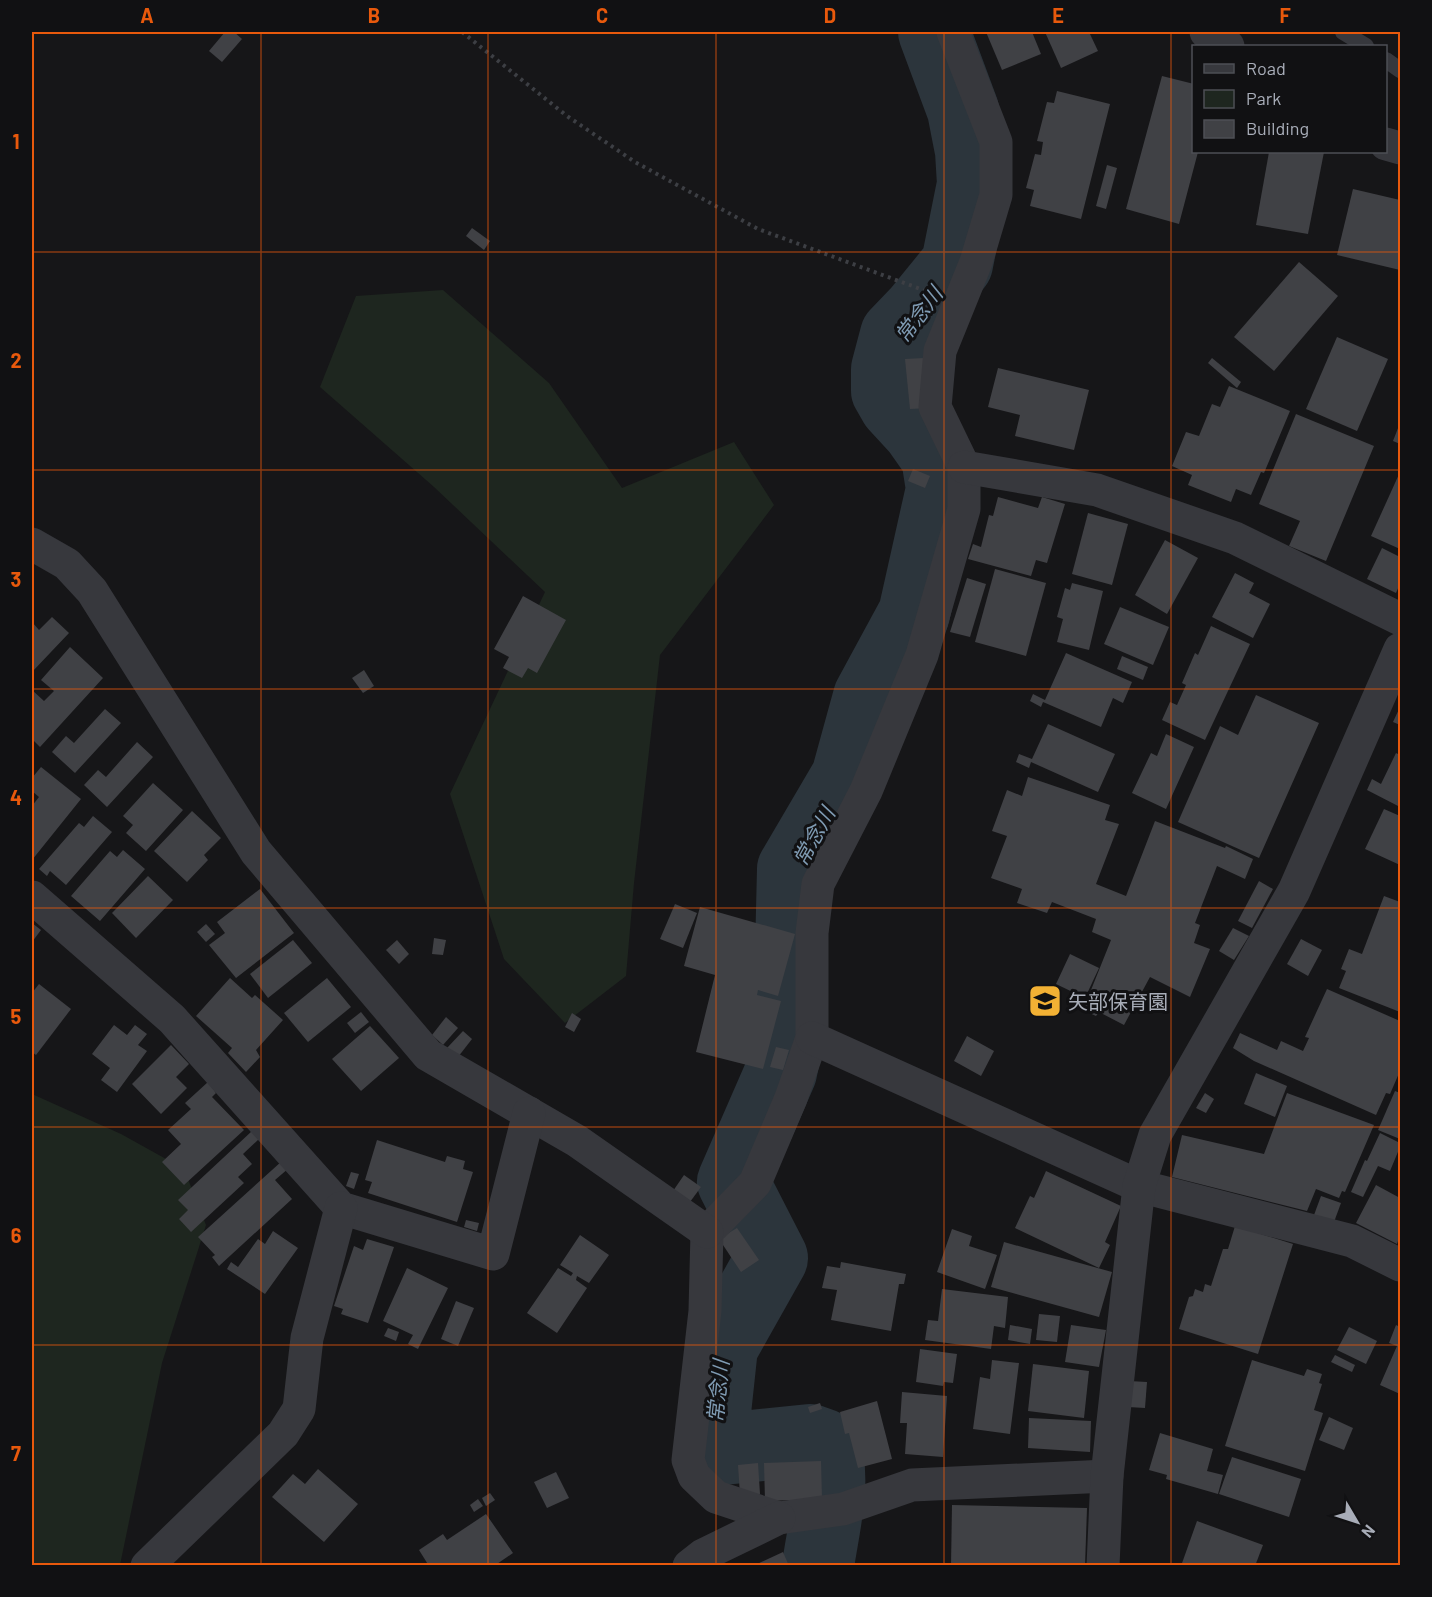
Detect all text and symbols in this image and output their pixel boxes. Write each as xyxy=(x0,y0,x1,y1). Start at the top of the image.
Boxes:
text: A xyxy=(140,3,154,27)
text: B xyxy=(368,3,380,27)
text: C xyxy=(596,3,608,27)
text: D xyxy=(824,3,836,27)
text: E xyxy=(1052,3,1064,27)
text: F xyxy=(1279,3,1291,27)
legend xyxy=(1192,45,1387,153)
text: Road xyxy=(1246,57,1286,79)
text: Park xyxy=(1246,87,1281,109)
text: Building xyxy=(1246,117,1309,139)
text: 1 xyxy=(12,129,20,153)
water label: 常念川 xyxy=(889,280,948,347)
text: 2 xyxy=(10,348,22,372)
text: 3 xyxy=(11,567,21,591)
text: 4 xyxy=(10,785,22,809)
water label: 常念川 xyxy=(787,801,840,870)
school or university icon: 矢部保育園 xyxy=(1027,983,1063,1019)
place label: 矢部保育園 xyxy=(1068,989,1168,1013)
text: 5 xyxy=(11,1004,22,1028)
text: 6 xyxy=(11,1223,22,1247)
water label: 常念川 xyxy=(701,1356,733,1424)
text: 7 xyxy=(11,1441,21,1465)
north arrow xyxy=(1327,1492,1387,1552)
text: N xyxy=(1358,1522,1380,1542)

